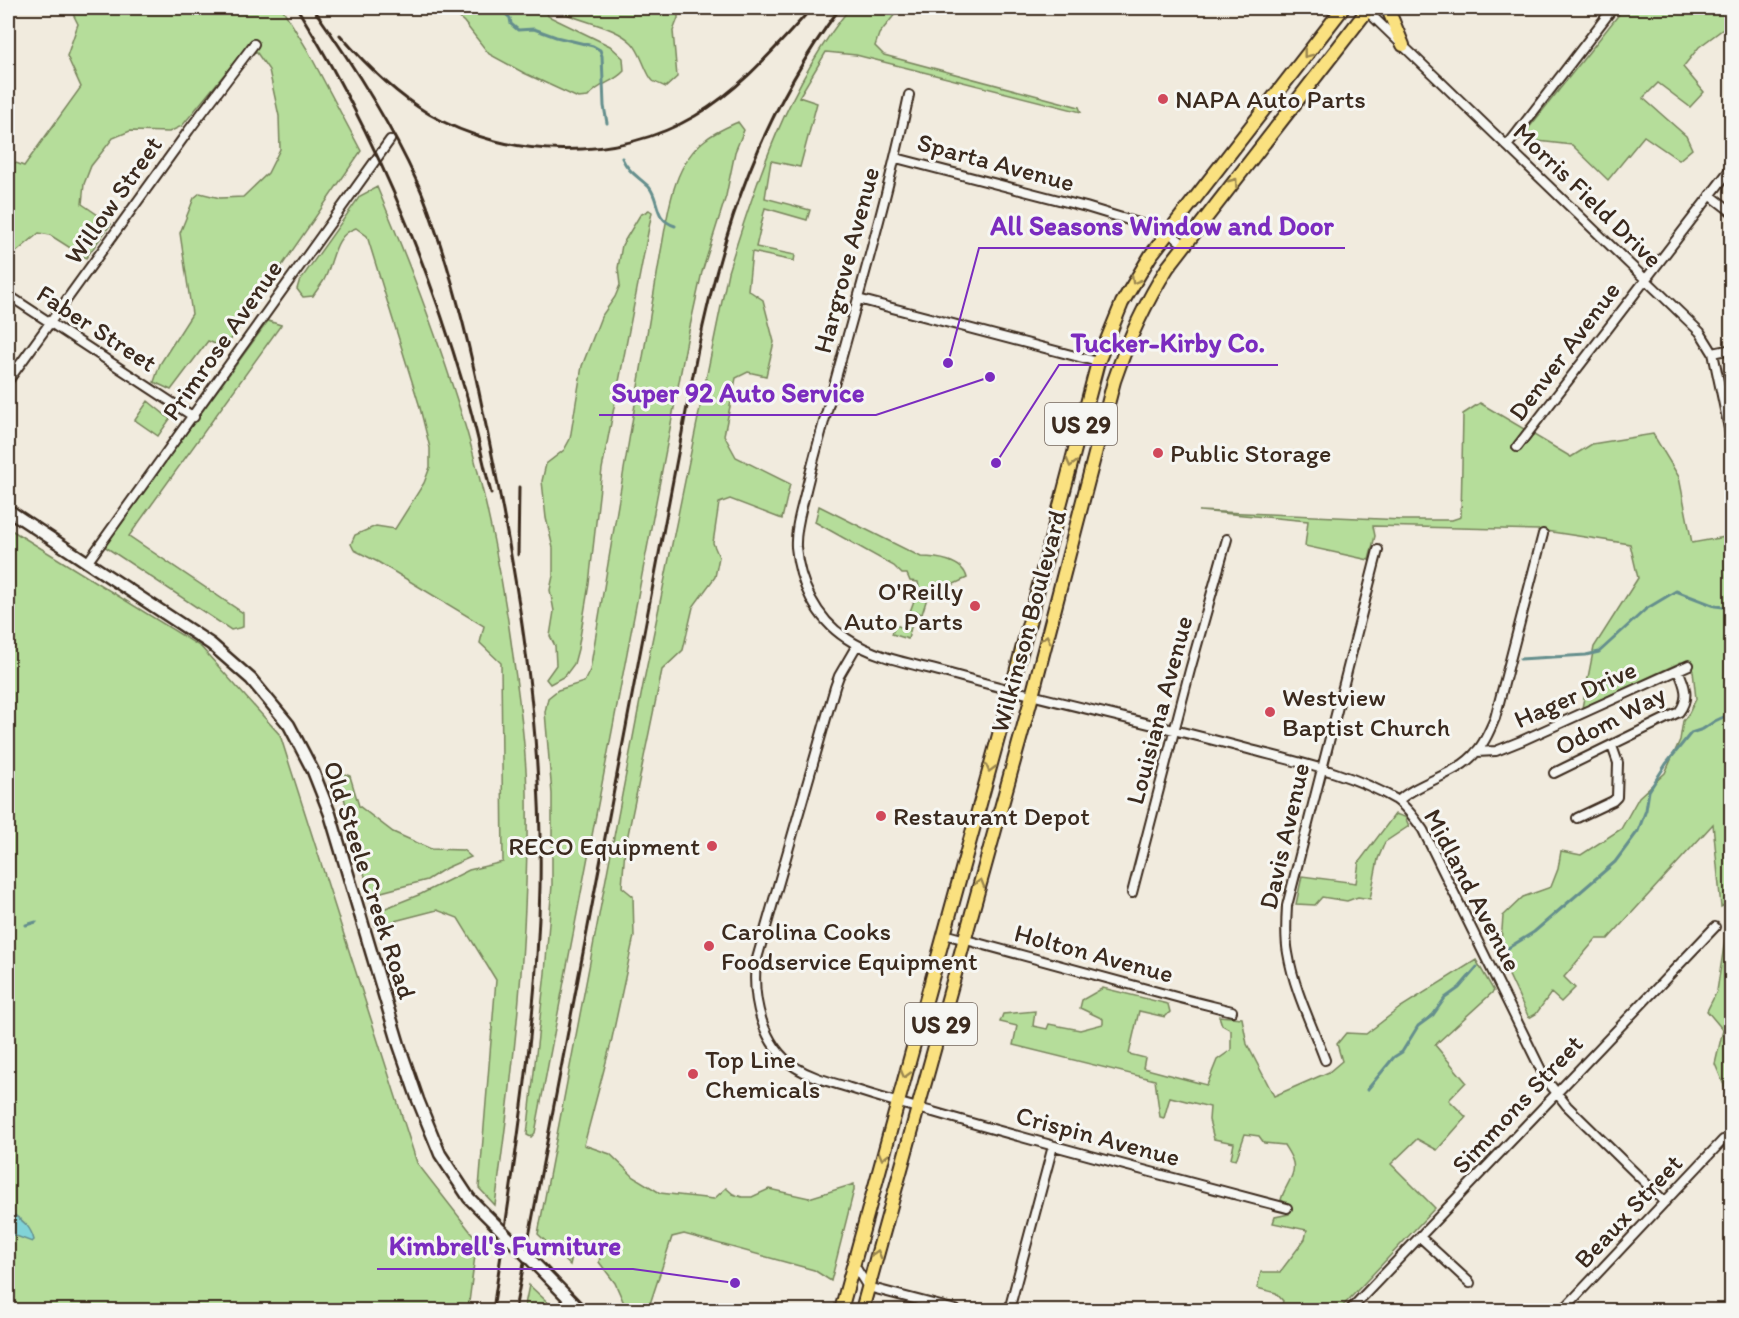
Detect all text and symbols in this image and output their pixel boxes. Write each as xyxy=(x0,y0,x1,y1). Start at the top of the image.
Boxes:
one-way arrow xyxy=(1303,47,1314,58)
place label: NAPA Auto Parts xyxy=(1175,83,1366,115)
marker: NAPA Auto Parts xyxy=(1156,92,1170,106)
street label: Morris Field Drive xyxy=(1507,116,1669,274)
street label: Sparta Avenue xyxy=(914,126,1078,198)
street label: Willow Street xyxy=(57,130,169,270)
street label: Hargrove Avenue xyxy=(806,163,886,357)
one-way arrow xyxy=(1226,178,1237,189)
callout: All Seasons Window and Door xyxy=(979,203,1345,248)
text: All Seasons Window and Door xyxy=(989,209,1335,242)
street label: Primrose Avenue xyxy=(155,253,289,427)
one-way arrow xyxy=(1131,274,1143,284)
street label: Denver Avenue xyxy=(1501,275,1627,427)
street label: Faber Street xyxy=(31,277,163,379)
callout: Tucker-Kirby Co. xyxy=(1059,320,1278,365)
text: Tucker-Kirby Co. xyxy=(1070,326,1265,359)
callout: Super 92 Auto Service xyxy=(599,370,876,415)
text: Super 92 Auto Service xyxy=(611,376,865,409)
road number: US 29 xyxy=(1045,403,1117,445)
place label: Public Storage xyxy=(1170,437,1331,469)
marker: Public Storage xyxy=(1151,446,1165,460)
one-way arrow xyxy=(1066,458,1078,468)
street label: Wilkinson Boulevard xyxy=(983,506,1073,736)
place label: O'Reilly Auto Parts xyxy=(844,575,963,637)
marker: O'Reilly Auto Parts xyxy=(968,599,982,613)
street label: Louisiana Avenue xyxy=(1118,612,1200,808)
one-way arrow xyxy=(1039,635,1052,645)
street label: Hager Drive xyxy=(1509,653,1641,735)
street label: Odom Way xyxy=(1549,678,1671,762)
place label: Westview Baptist Church xyxy=(1282,681,1450,743)
marker: Westview Baptist Church xyxy=(1263,705,1277,719)
street label: Old Steele Creek Road xyxy=(316,757,424,1004)
street label: Davis Avenue xyxy=(1252,760,1316,912)
one-way arrow xyxy=(985,763,998,773)
place label: Restaurant Depot xyxy=(893,800,1090,832)
street label: Midland Avenue xyxy=(1417,803,1529,977)
marker: Restaurant Depot xyxy=(874,809,888,823)
place label: RECO Equipment xyxy=(508,830,700,862)
marker: RECO Equipment xyxy=(705,839,719,853)
one-way arrow xyxy=(973,878,985,889)
place label: Carolina Cooks Foodservice Equipment xyxy=(721,915,978,977)
street label: Holton Avenue xyxy=(1011,916,1177,990)
marker: Carolina Cooks Foodservice Equipment xyxy=(702,939,716,953)
road number: US 29 xyxy=(905,1003,977,1045)
street label: Simmons Street xyxy=(1444,1028,1590,1180)
place label: Top Line Chemicals xyxy=(705,1043,820,1105)
marker: Top Line Chemicals xyxy=(686,1067,700,1081)
one-way arrow xyxy=(900,1069,913,1079)
street label: Crispin Avenue xyxy=(1012,1099,1184,1173)
street label: Beaux Street xyxy=(1567,1147,1689,1275)
one-way arrow xyxy=(878,1151,891,1161)
callout: Kimbrell's Furniture xyxy=(377,1224,633,1269)
text: Kimbrell's Furniture xyxy=(389,1229,621,1262)
one-way arrow xyxy=(870,1249,883,1259)

